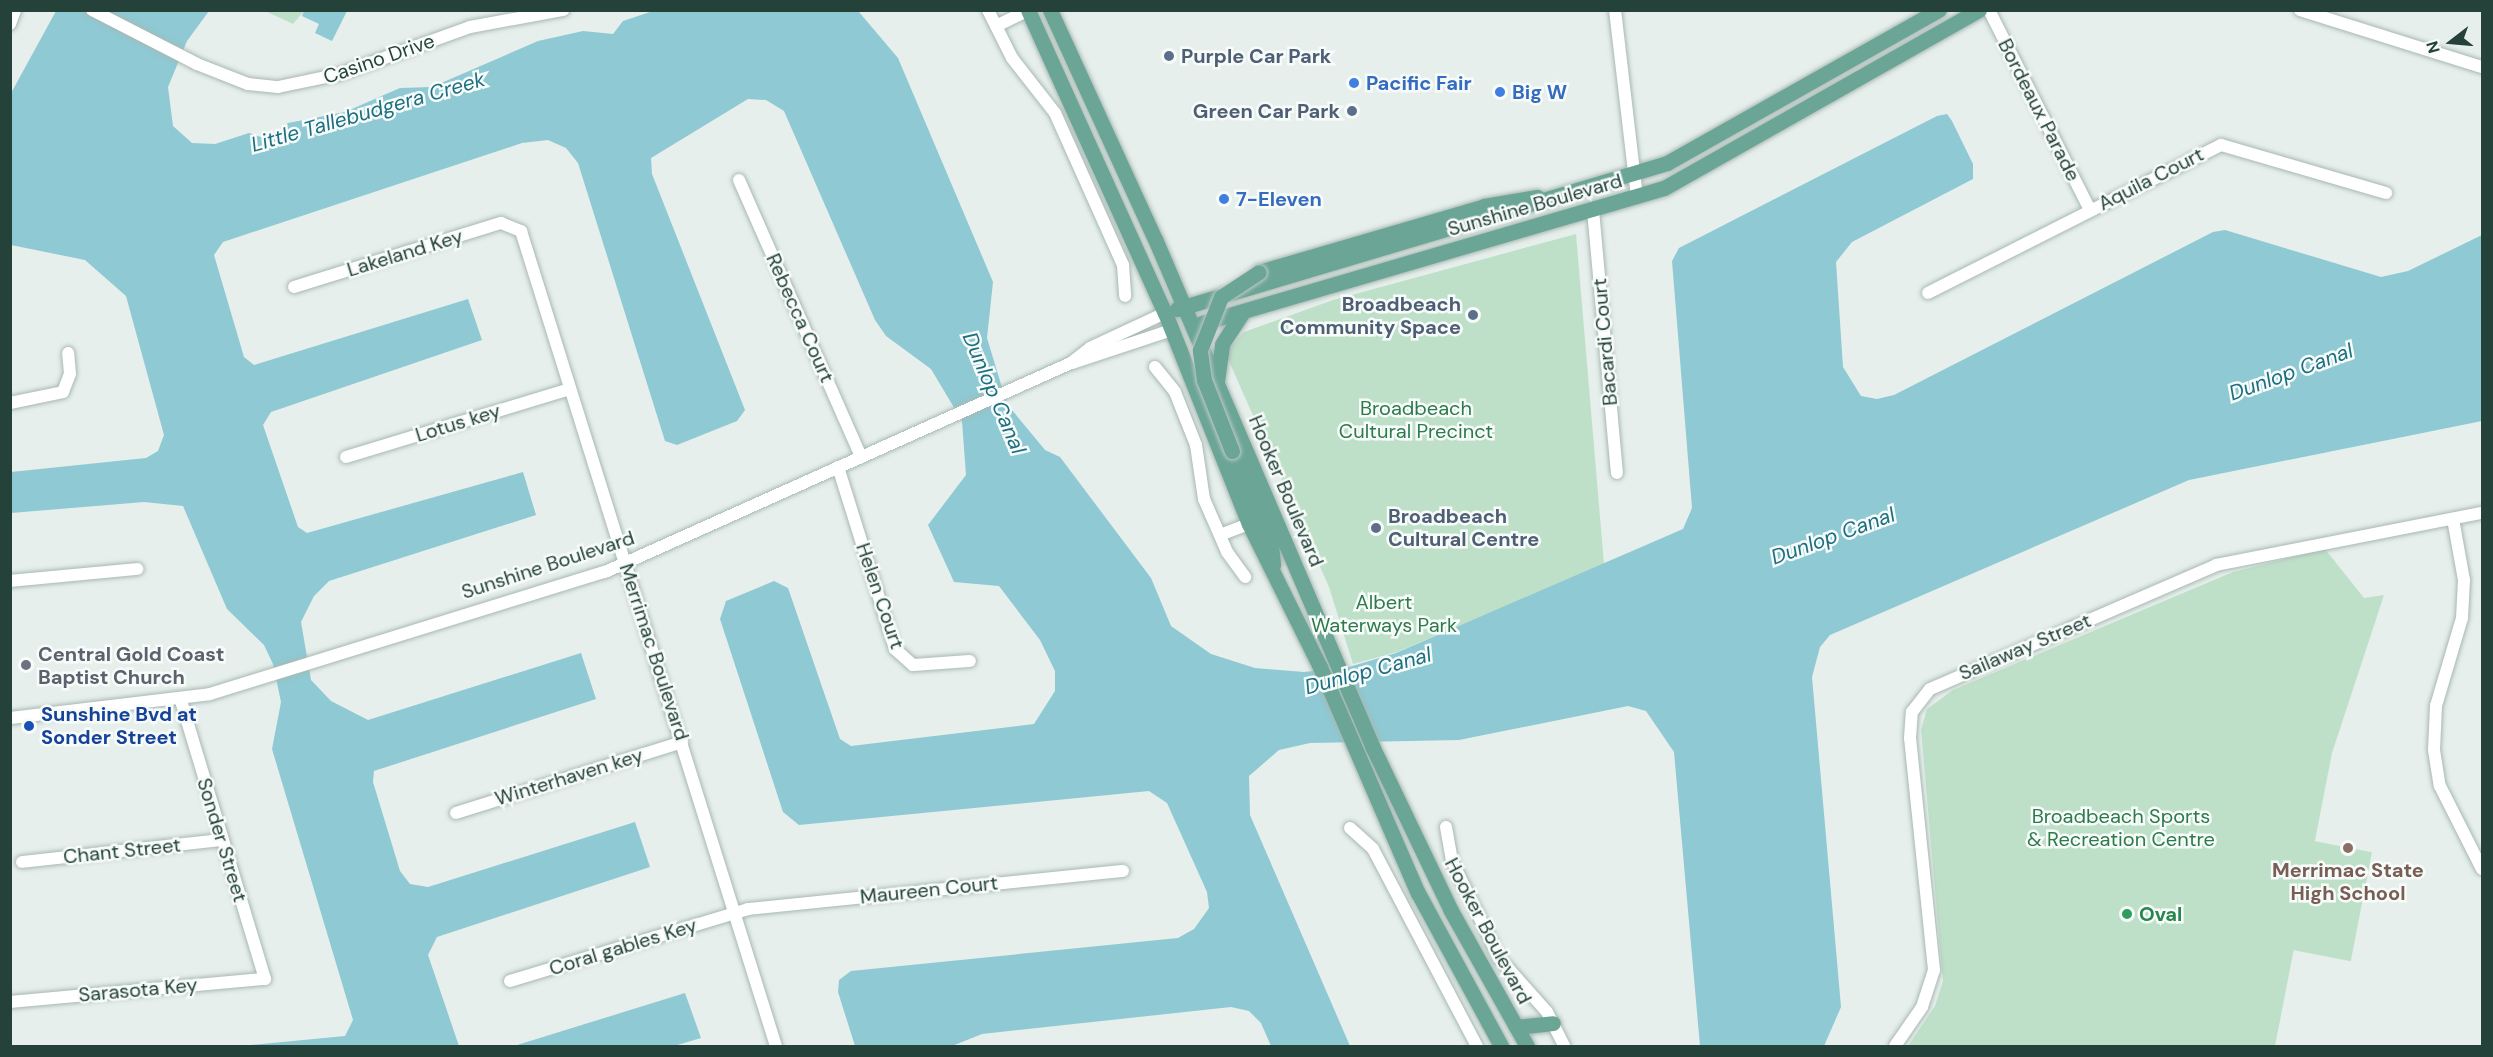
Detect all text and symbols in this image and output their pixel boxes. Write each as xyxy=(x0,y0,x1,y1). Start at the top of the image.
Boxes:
north arrow xyxy=(2421,12,2481,72)
street label: Casino Drive xyxy=(320,29,438,89)
street label: Bordeaux Parade xyxy=(1993,35,2085,185)
text: N xyxy=(2422,39,2445,56)
place label: Purple Car Park xyxy=(1181,44,1331,68)
marker: Purple Car Park xyxy=(1162,49,1176,63)
water label: Little Tallebudgera Creek xyxy=(248,67,488,157)
place label: Pacific Fair xyxy=(1366,71,1472,95)
marker: Pacific Fair xyxy=(1347,76,1361,90)
place label: Big W xyxy=(1512,80,1567,104)
marker: Big W xyxy=(1493,85,1507,99)
place label: Green Car Park xyxy=(1193,99,1340,123)
marker: Green Car Park xyxy=(1345,104,1359,118)
street label: Aquila Court xyxy=(2094,142,2208,216)
street label: Sunshine Boulevard xyxy=(1445,169,1625,241)
place label: 7-Eleven xyxy=(1236,187,1322,211)
marker: 7-Eleven xyxy=(1217,192,1231,206)
street label: Lakeland Key xyxy=(344,224,466,282)
street label: Rebecca Court xyxy=(761,250,839,386)
street label: Bacardi Court xyxy=(1587,277,1623,407)
place label: Broadbeach Community Space xyxy=(1280,292,1461,339)
marker: Broadbeach Community Space xyxy=(1466,308,1480,322)
water label: Dunlop Canal xyxy=(957,328,1031,458)
water label: Dunlop Canal xyxy=(2226,338,2356,406)
park label: Broadbeach Cultural Precinct xyxy=(1339,396,1493,443)
street label: Lotus key xyxy=(413,399,503,447)
street label: Hooker Boulevard xyxy=(1243,412,1329,570)
water label: Dunlop Canal xyxy=(1768,502,1898,570)
place label: Broadbeach Cultural Centre xyxy=(1388,504,1539,551)
marker: Broadbeach Cultural Centre xyxy=(1369,521,1383,535)
street label: Sunshine Boulevard xyxy=(459,526,637,604)
street label: Helen Court xyxy=(851,540,909,652)
street label: Merrimac Boulevard xyxy=(614,561,694,743)
park label: Albert Waterways Park xyxy=(1311,590,1457,637)
street label: Sailaway Street xyxy=(1955,608,2095,686)
place label: Central Gold Coast Baptist Church xyxy=(38,642,224,689)
water label: Dunlop Canal xyxy=(1302,642,1434,700)
marker: Central Gold Coast Baptist Church xyxy=(19,658,33,672)
place label: Sunshine Bvd at Sonder Street xyxy=(41,702,197,749)
marker: Sunshine Bvd at Sonder Street xyxy=(22,719,36,733)
street label: Winterhaven key xyxy=(492,743,646,811)
street label: Sonder Street xyxy=(192,775,252,905)
park label: Broadbeach Sports & Recreation Centre xyxy=(2027,804,2215,851)
street label: Chant Street xyxy=(62,833,182,869)
marker: Merrimac State High School xyxy=(2341,841,2355,855)
street label: Hooker Boulevard xyxy=(1439,854,1537,1008)
place label: Merrimac State High School xyxy=(2272,858,2424,905)
street label: Maureen Court xyxy=(859,871,999,909)
place label: Oval xyxy=(2139,902,2182,926)
marker: Oval xyxy=(2120,907,2134,921)
street label: Coral gables Key xyxy=(546,913,700,981)
street label: Sarasota Key xyxy=(77,973,199,1007)

